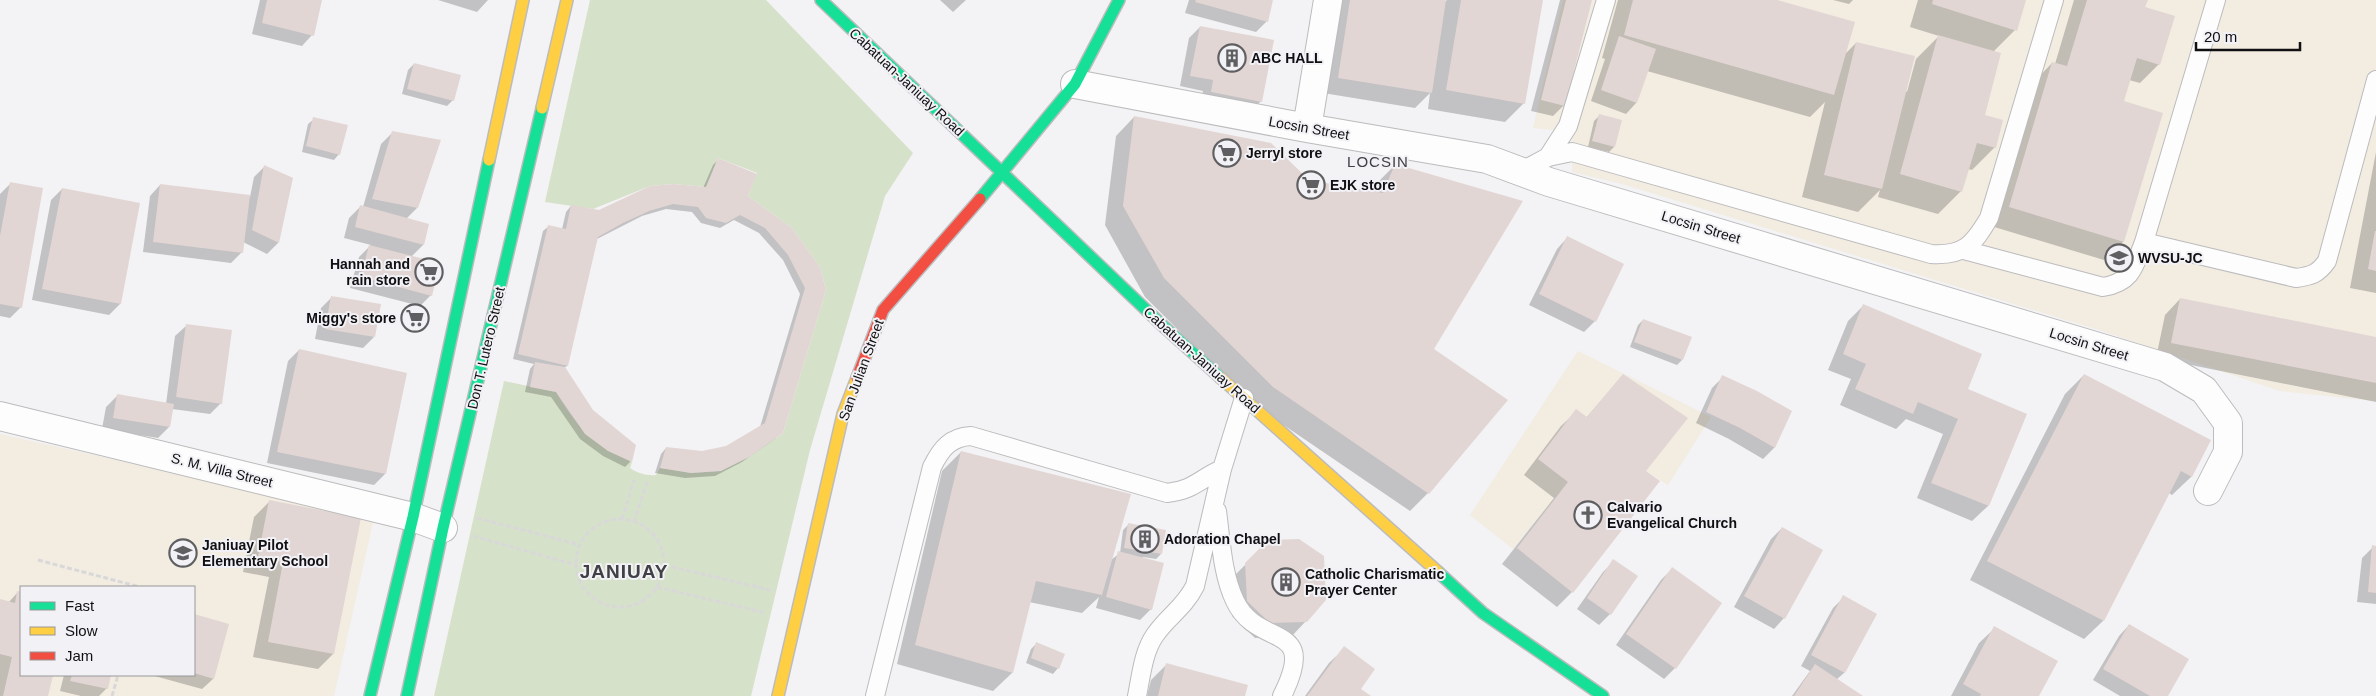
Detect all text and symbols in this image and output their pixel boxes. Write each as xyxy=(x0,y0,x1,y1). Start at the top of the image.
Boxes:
scale bar xyxy=(2196,20,2300,52)
street label: Cabatuan-Janiuay Road xyxy=(846,25,968,139)
text: 20 m xyxy=(2204,28,2237,45)
building icon: ABC HALL xyxy=(1217,43,1247,73)
place label: ABC HALL xyxy=(1251,50,1323,66)
street label: Locsin Street xyxy=(1267,113,1351,143)
supermarket icon: Jerryl store xyxy=(1212,138,1242,168)
place label: Jerryl store xyxy=(1246,145,1322,161)
district label: LOCSIN xyxy=(1347,153,1409,170)
supermarket icon: EJK store xyxy=(1296,170,1326,200)
place label: EJK store xyxy=(1330,177,1396,193)
street label: Locsin Street xyxy=(1660,207,1743,247)
school or university icon: WVSU-JC xyxy=(2104,243,2134,273)
place label: WVSU-JC xyxy=(2138,250,2203,266)
place label: Hannah and rain store xyxy=(330,256,410,288)
supermarket icon: Hannah and rain store xyxy=(414,257,444,287)
street label: Don T. Lutero Street xyxy=(464,285,508,411)
supermarket icon: Miggy's store xyxy=(400,303,430,333)
street label: Cabatuan-Janiuay Road xyxy=(1141,304,1263,416)
place label: Miggy's store xyxy=(306,310,396,326)
street label: San Julian Street xyxy=(835,317,887,423)
street label: Locsin Street xyxy=(2048,324,2131,364)
street label: S. M. Villa Street xyxy=(170,450,274,490)
place label: Calvario Evangelical Church xyxy=(1607,499,1737,531)
church icon: Calvario Evangelical Church xyxy=(1573,500,1603,530)
building icon: Adoration Chapel xyxy=(1130,524,1160,554)
place label: Adoration Chapel xyxy=(1164,531,1281,547)
place label: Janiuay Pilot Elementary School xyxy=(202,537,328,569)
school or university icon: Janiuay Pilot Elementary School xyxy=(168,538,198,568)
district label: JANIUAY xyxy=(580,561,668,582)
place label: Catholic Charismatic Prayer Center xyxy=(1305,566,1444,598)
building icon: Catholic Charismatic Prayer Center xyxy=(1271,567,1301,597)
legend xyxy=(20,586,195,676)
text: Fast xyxy=(65,597,95,614)
text: Slow xyxy=(65,622,98,639)
text: Jam xyxy=(65,647,93,664)

